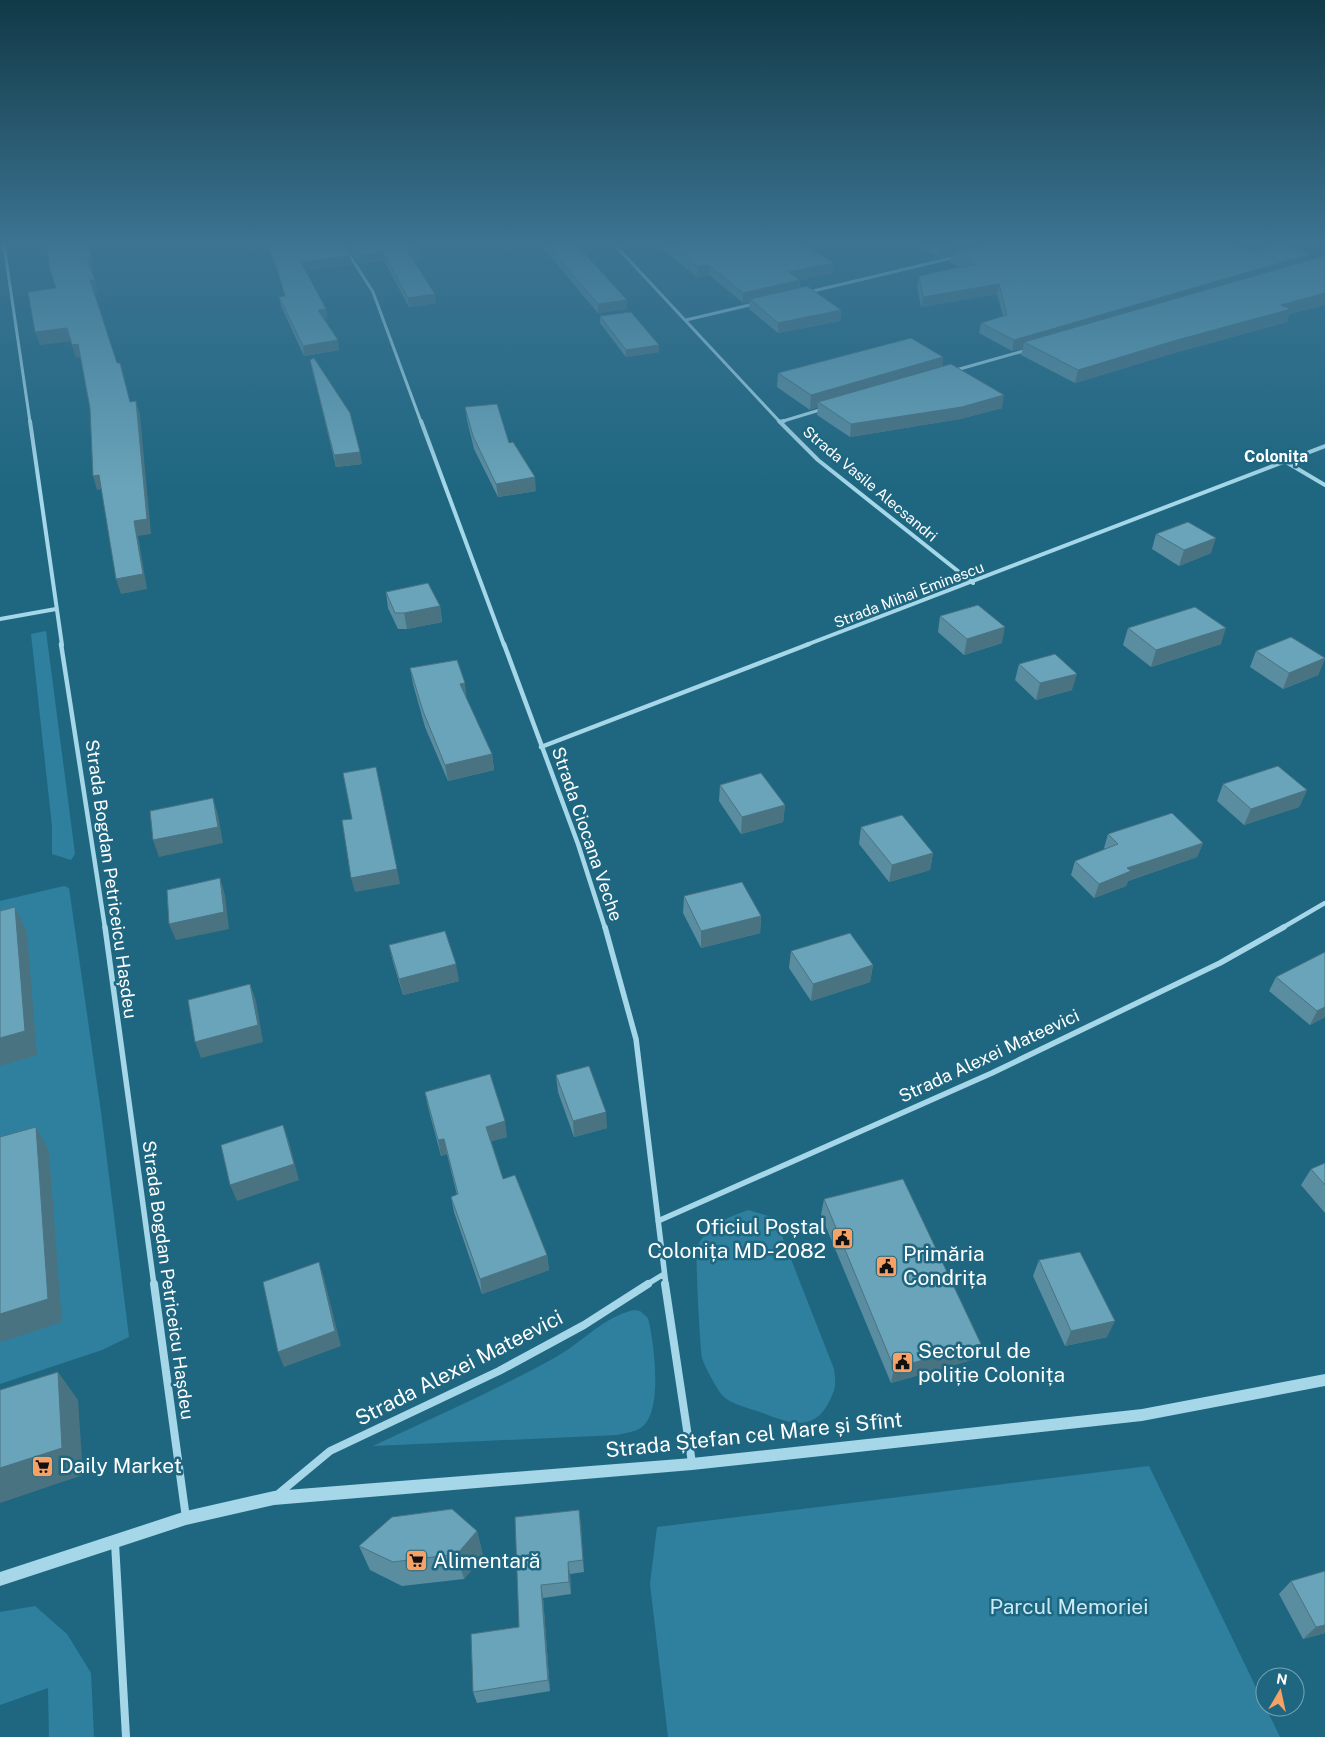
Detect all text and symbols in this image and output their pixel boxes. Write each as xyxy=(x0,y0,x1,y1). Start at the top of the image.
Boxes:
street label: Strada Vasile Alecsandri xyxy=(800,423,941,545)
district label: Colonița xyxy=(1244,447,1308,466)
street label: Strada Mihai Eminescu xyxy=(831,558,986,631)
street label: Strada Bogdan Petriceicu Hașdeu xyxy=(81,738,141,1020)
street label: Strada Ciocana Veche xyxy=(548,744,627,924)
street label: Strada Alexei Mateevici xyxy=(895,1004,1082,1107)
street label: Strada Bogdan Petriceicu Hașdeu xyxy=(138,1139,198,1421)
place label: Oficiul Poștal Colonița MD-2082 xyxy=(647,1214,826,1263)
public building icon: Oficiul Poștal Colonița MD-2082 xyxy=(830,1227,854,1251)
place label: Primăria Condrița xyxy=(903,1241,987,1290)
public building icon: Primăria Condrița xyxy=(875,1254,899,1278)
street label: Strada Alexei Mateevici xyxy=(351,1304,567,1431)
place label: Sectorul de poliție Colonița xyxy=(918,1338,1065,1387)
public building icon: Sectorul de poliție Colonița xyxy=(890,1351,914,1375)
street label: Strada Ștefan cel Mare și Sfînt xyxy=(604,1406,904,1463)
place label: Daily Market xyxy=(59,1453,182,1478)
supermarket icon: Daily Market xyxy=(31,1454,55,1478)
place label: Alimentară xyxy=(433,1548,540,1573)
supermarket icon: Alimentară xyxy=(405,1549,429,1573)
park label: Parcul Memoriei xyxy=(990,1594,1148,1619)
north arrow xyxy=(1255,1667,1305,1717)
text: N xyxy=(1275,1670,1289,1688)

